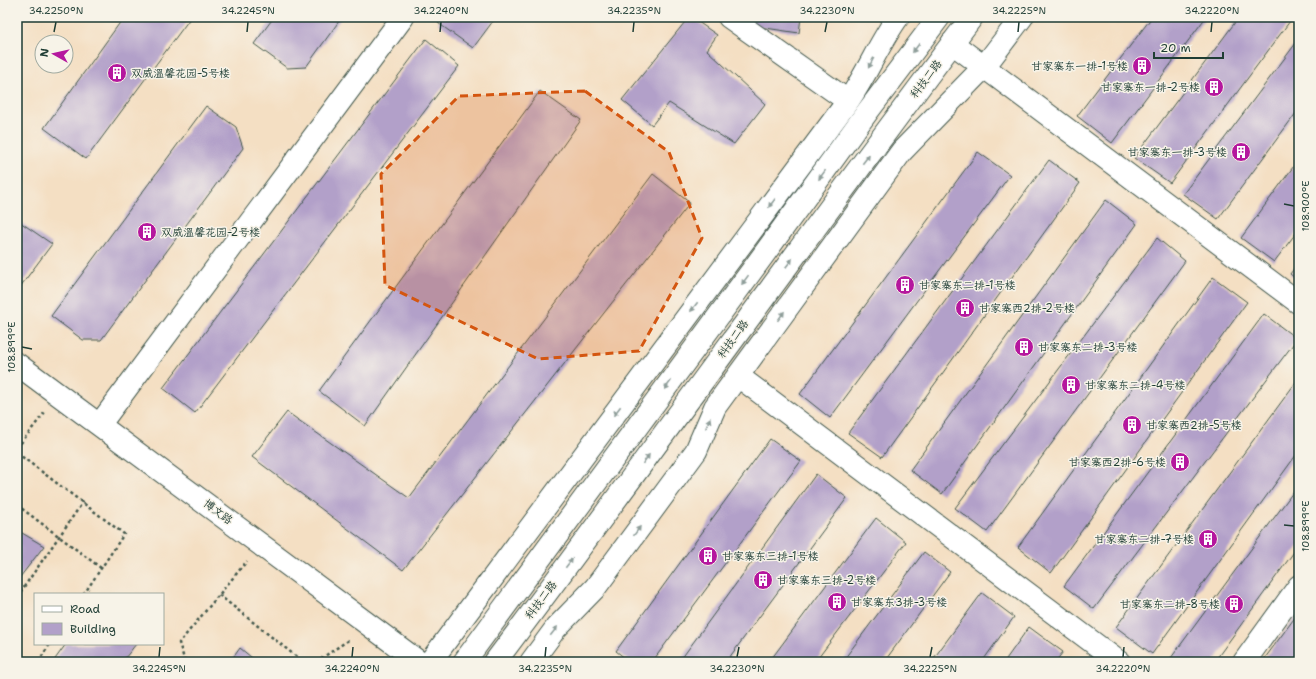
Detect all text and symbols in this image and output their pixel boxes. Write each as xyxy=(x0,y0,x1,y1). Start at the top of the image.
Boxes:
text: 34.2250°N xyxy=(29,4,83,17)
text: 34.2245°N xyxy=(221,4,275,17)
text: 34.2240°N xyxy=(413,4,469,17)
text: 34.2235°N xyxy=(607,4,661,17)
text: 34.2230°N xyxy=(799,4,855,17)
text: 34.2225°N xyxy=(992,4,1046,17)
text: 34.2220°N xyxy=(1185,4,1239,17)
north arrow xyxy=(34,34,74,74)
scale bar xyxy=(1154,34,1223,60)
text: 20 m xyxy=(1160,40,1191,56)
one-way arrow xyxy=(912,43,920,53)
text: N xyxy=(37,47,53,58)
building icon: 甘家寨东一排-1号楼 xyxy=(1131,55,1153,77)
one-way arrow xyxy=(868,57,874,68)
street label: 科技二路 xyxy=(907,57,945,101)
place label: 甘家寨东一排-1号楼 xyxy=(1031,59,1128,74)
building icon: 双威温馨花园-5号楼 xyxy=(106,62,128,84)
place label: 双威温馨花园-5号楼 xyxy=(131,66,230,81)
building icon: 甘家寨东一排-2号楼 xyxy=(1203,76,1225,98)
place label: 甘家寨东一排-2号楼 xyxy=(1101,80,1200,95)
building icon: 甘家寨东一排-3号楼 xyxy=(1230,141,1252,163)
place label: 甘家寨东一排-3号楼 xyxy=(1127,145,1227,160)
one-way arrow xyxy=(862,153,870,164)
one-way arrow xyxy=(817,169,826,180)
text: 108.900°E xyxy=(1299,180,1312,232)
one-way arrow xyxy=(768,197,776,208)
building icon: 双威温馨花园-2号楼 xyxy=(136,221,158,243)
place label: 双威温馨花园-2号楼 xyxy=(161,225,260,240)
one-way arrow xyxy=(784,258,793,269)
building icon: 甘家寨东二排-1号楼 xyxy=(894,274,916,296)
one-way arrow xyxy=(741,275,749,285)
place label: 甘家寨东二排-1号楼 xyxy=(919,278,1016,293)
building icon: 甘家寨西2排-2号楼 xyxy=(954,297,976,319)
place label: 甘家寨西2排-2号楼 xyxy=(979,301,1075,316)
one-way arrow xyxy=(690,302,698,312)
one-way arrow xyxy=(777,311,785,322)
street label: 科技二路 xyxy=(714,317,752,361)
text: 108.899°E xyxy=(5,321,18,373)
building icon: 甘家寨东二排-3号楼 xyxy=(1013,336,1035,358)
place label: 甘家寨东二排-3号楼 xyxy=(1038,340,1138,355)
building icon: 甘家寨东二排-4号楼 xyxy=(1060,374,1082,396)
place label: 甘家寨东二排-4号楼 xyxy=(1085,378,1186,393)
one-way arrow xyxy=(664,379,672,390)
one-way arrow xyxy=(612,406,621,417)
building icon: 甘家寨西2排-5号楼 xyxy=(1121,414,1143,436)
one-way arrow xyxy=(705,418,711,429)
place label: 甘家寨西2排-5号楼 xyxy=(1146,418,1242,433)
building icon: 甘家寨西2排-6号楼 xyxy=(1169,451,1191,473)
one-way arrow xyxy=(642,453,650,464)
place label: 甘家寨西2排-6号楼 xyxy=(1069,455,1166,470)
street label: 博文路 xyxy=(200,496,236,528)
text: 108.899°E xyxy=(1299,500,1312,552)
one-way arrow xyxy=(633,526,641,537)
building icon: 甘家寨东二排-7号楼 xyxy=(1197,528,1219,550)
place label: 甘家寨东二排-7号楼 xyxy=(1094,532,1194,547)
building icon: 甘家寨东三排-1号楼 xyxy=(697,545,719,567)
place label: 甘家寨东三排-1号楼 xyxy=(722,549,819,564)
one-way arrow xyxy=(565,558,573,569)
building icon: 甘家寨东三排-2号楼 xyxy=(752,569,774,591)
place label: 甘家寨东三排-2号楼 xyxy=(777,573,876,588)
street label: 科技二路 xyxy=(522,578,560,622)
building icon: 甘家寨东3排-3号楼 xyxy=(826,591,848,613)
legend xyxy=(34,593,164,645)
building icon: 甘家寨东二排-8号楼 xyxy=(1223,593,1245,615)
place label: 甘家寨东3排-3号楼 xyxy=(851,595,947,610)
place label: 甘家寨东二排-8号楼 xyxy=(1120,597,1220,612)
text: Road xyxy=(70,601,101,617)
text: Building xyxy=(70,621,116,637)
one-way arrow xyxy=(549,625,558,636)
text: 34.2245°N xyxy=(132,662,186,675)
text: 34.2240°N xyxy=(324,662,380,675)
text: 34.2235°N xyxy=(518,662,572,675)
text: 34.2230°N xyxy=(709,662,765,675)
text: 34.2225°N xyxy=(903,662,957,675)
text: 34.2220°N xyxy=(1096,662,1150,675)

